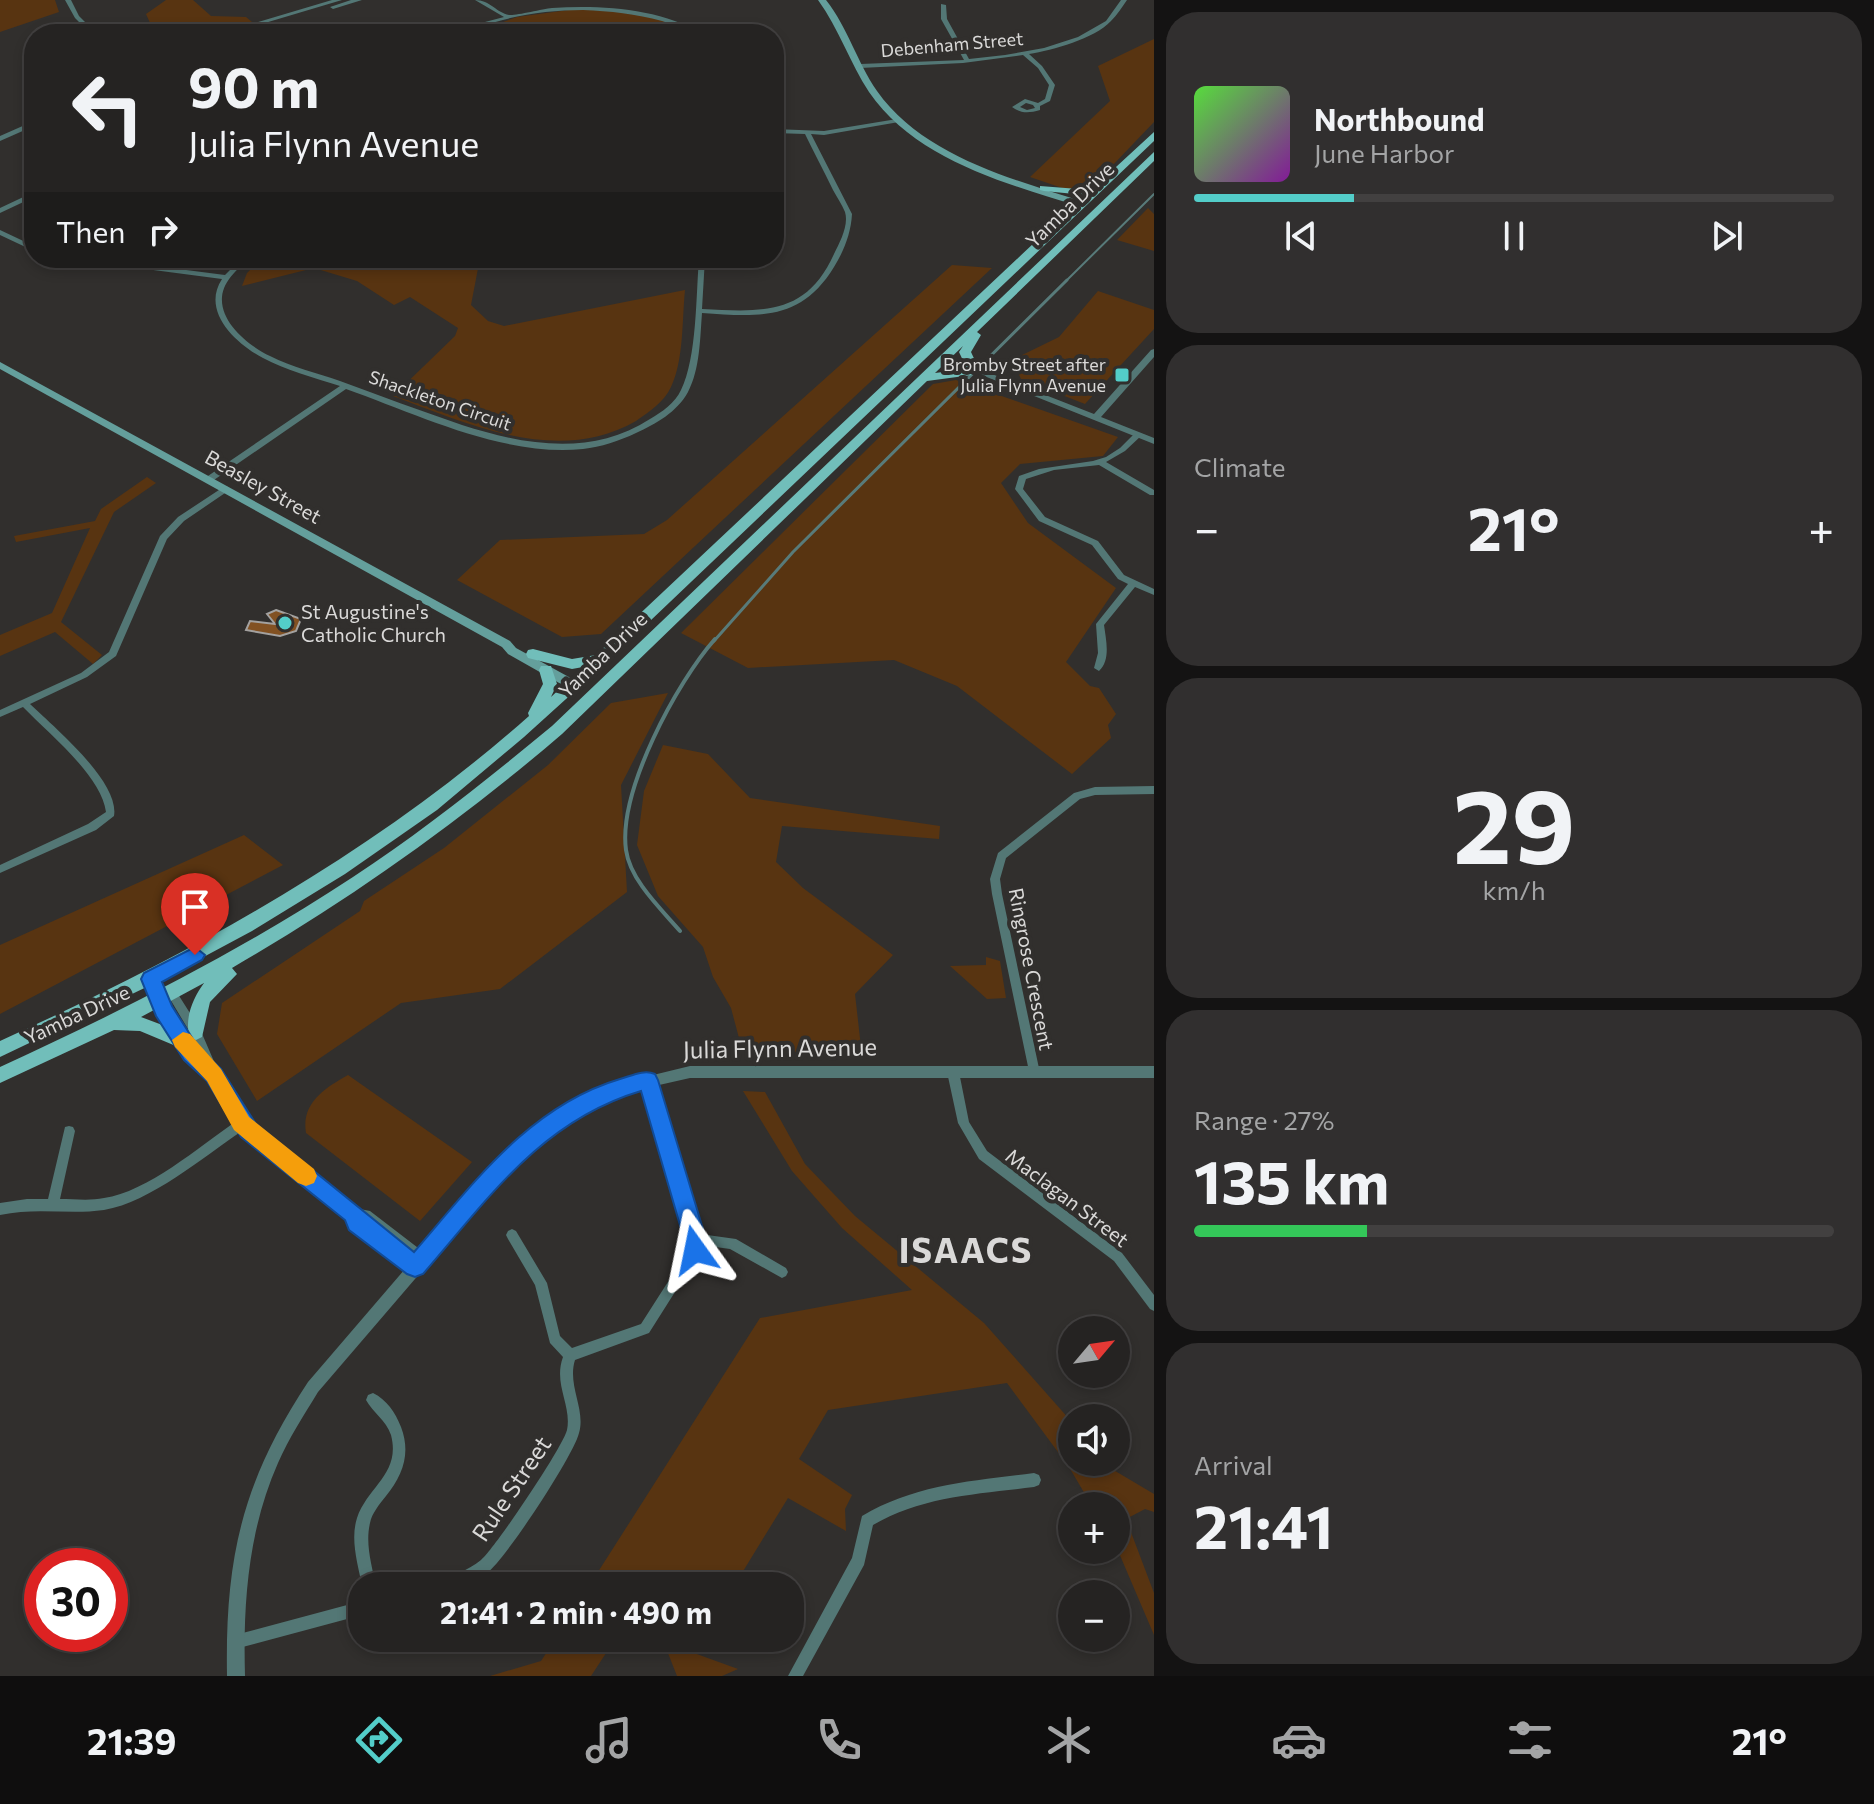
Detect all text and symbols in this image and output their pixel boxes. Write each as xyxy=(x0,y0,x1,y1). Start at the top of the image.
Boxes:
street label: Debenham Street xyxy=(880,27,1024,61)
text: 90 m xyxy=(188,51,319,120)
icon: left xyxy=(56,56,160,160)
text: Northbound xyxy=(1314,100,1485,137)
text: Julia Flynn Avenue xyxy=(188,120,479,164)
text: June Harbor xyxy=(1314,137,1454,168)
street label: Yamba Drive xyxy=(1020,156,1118,252)
icon: right xyxy=(141,208,185,252)
text: Then xyxy=(56,212,125,249)
icon: previous xyxy=(1279,214,1323,258)
icon: pause xyxy=(1492,214,1536,258)
icon: next xyxy=(1705,214,1749,258)
place label: Bromby Street after Julia Flynn Avenue xyxy=(943,353,1106,396)
street label: Shackleton Circuit xyxy=(366,365,515,435)
marker: Bromby Street after Julia Flynn Avenue xyxy=(1113,366,1131,384)
street label: Beasley Street xyxy=(201,444,326,528)
text: Climate xyxy=(1194,451,1286,482)
text: 21° xyxy=(1468,490,1560,563)
text: − xyxy=(1194,500,1219,554)
text: + xyxy=(1808,500,1834,554)
place label: St Augustine's Catholic Church xyxy=(301,599,446,646)
street label: Yamba Drive xyxy=(553,606,651,702)
marker: St Augustine's Catholic Church xyxy=(276,614,294,632)
text: 29 xyxy=(1453,758,1575,885)
pin xyxy=(161,873,229,955)
text: km/h xyxy=(1482,874,1546,905)
icon: arrive xyxy=(173,885,217,929)
street label: Ringrose Crescent xyxy=(1004,886,1059,1052)
street label: Yamba Drive xyxy=(20,979,133,1049)
street label: Julia Flynn Avenue xyxy=(683,1031,877,1064)
text: Range · 27% xyxy=(1194,1104,1334,1135)
street label: Maclagan Street xyxy=(1001,1143,1134,1251)
text: 135 km xyxy=(1194,1143,1389,1216)
position arrow xyxy=(653,1208,737,1292)
district label: ISAACS xyxy=(899,1228,1033,1270)
north arrow xyxy=(1058,1316,1130,1388)
map controls xyxy=(1058,1316,1130,1652)
button: sound xyxy=(1058,1404,1130,1476)
street label: Rule Street xyxy=(465,1430,557,1546)
text: Arrival xyxy=(1194,1449,1273,1480)
text: 21:41 xyxy=(1194,1488,1333,1561)
button: + xyxy=(1058,1492,1130,1564)
speed limit sign: 30 xyxy=(24,1548,128,1652)
button: − xyxy=(1058,1580,1130,1652)
text: 21:41 · 2 min · 490 m xyxy=(440,1593,712,1630)
icon: directions xyxy=(351,1712,407,1768)
icon: music xyxy=(581,1712,637,1768)
icon: phone xyxy=(811,1712,867,1768)
icon: climate xyxy=(1041,1712,1097,1768)
icon: car xyxy=(1271,1712,1327,1768)
icon: filters xyxy=(1502,1712,1558,1768)
text: 21:39 xyxy=(87,1718,177,1762)
text: 21° xyxy=(1732,1718,1787,1762)

